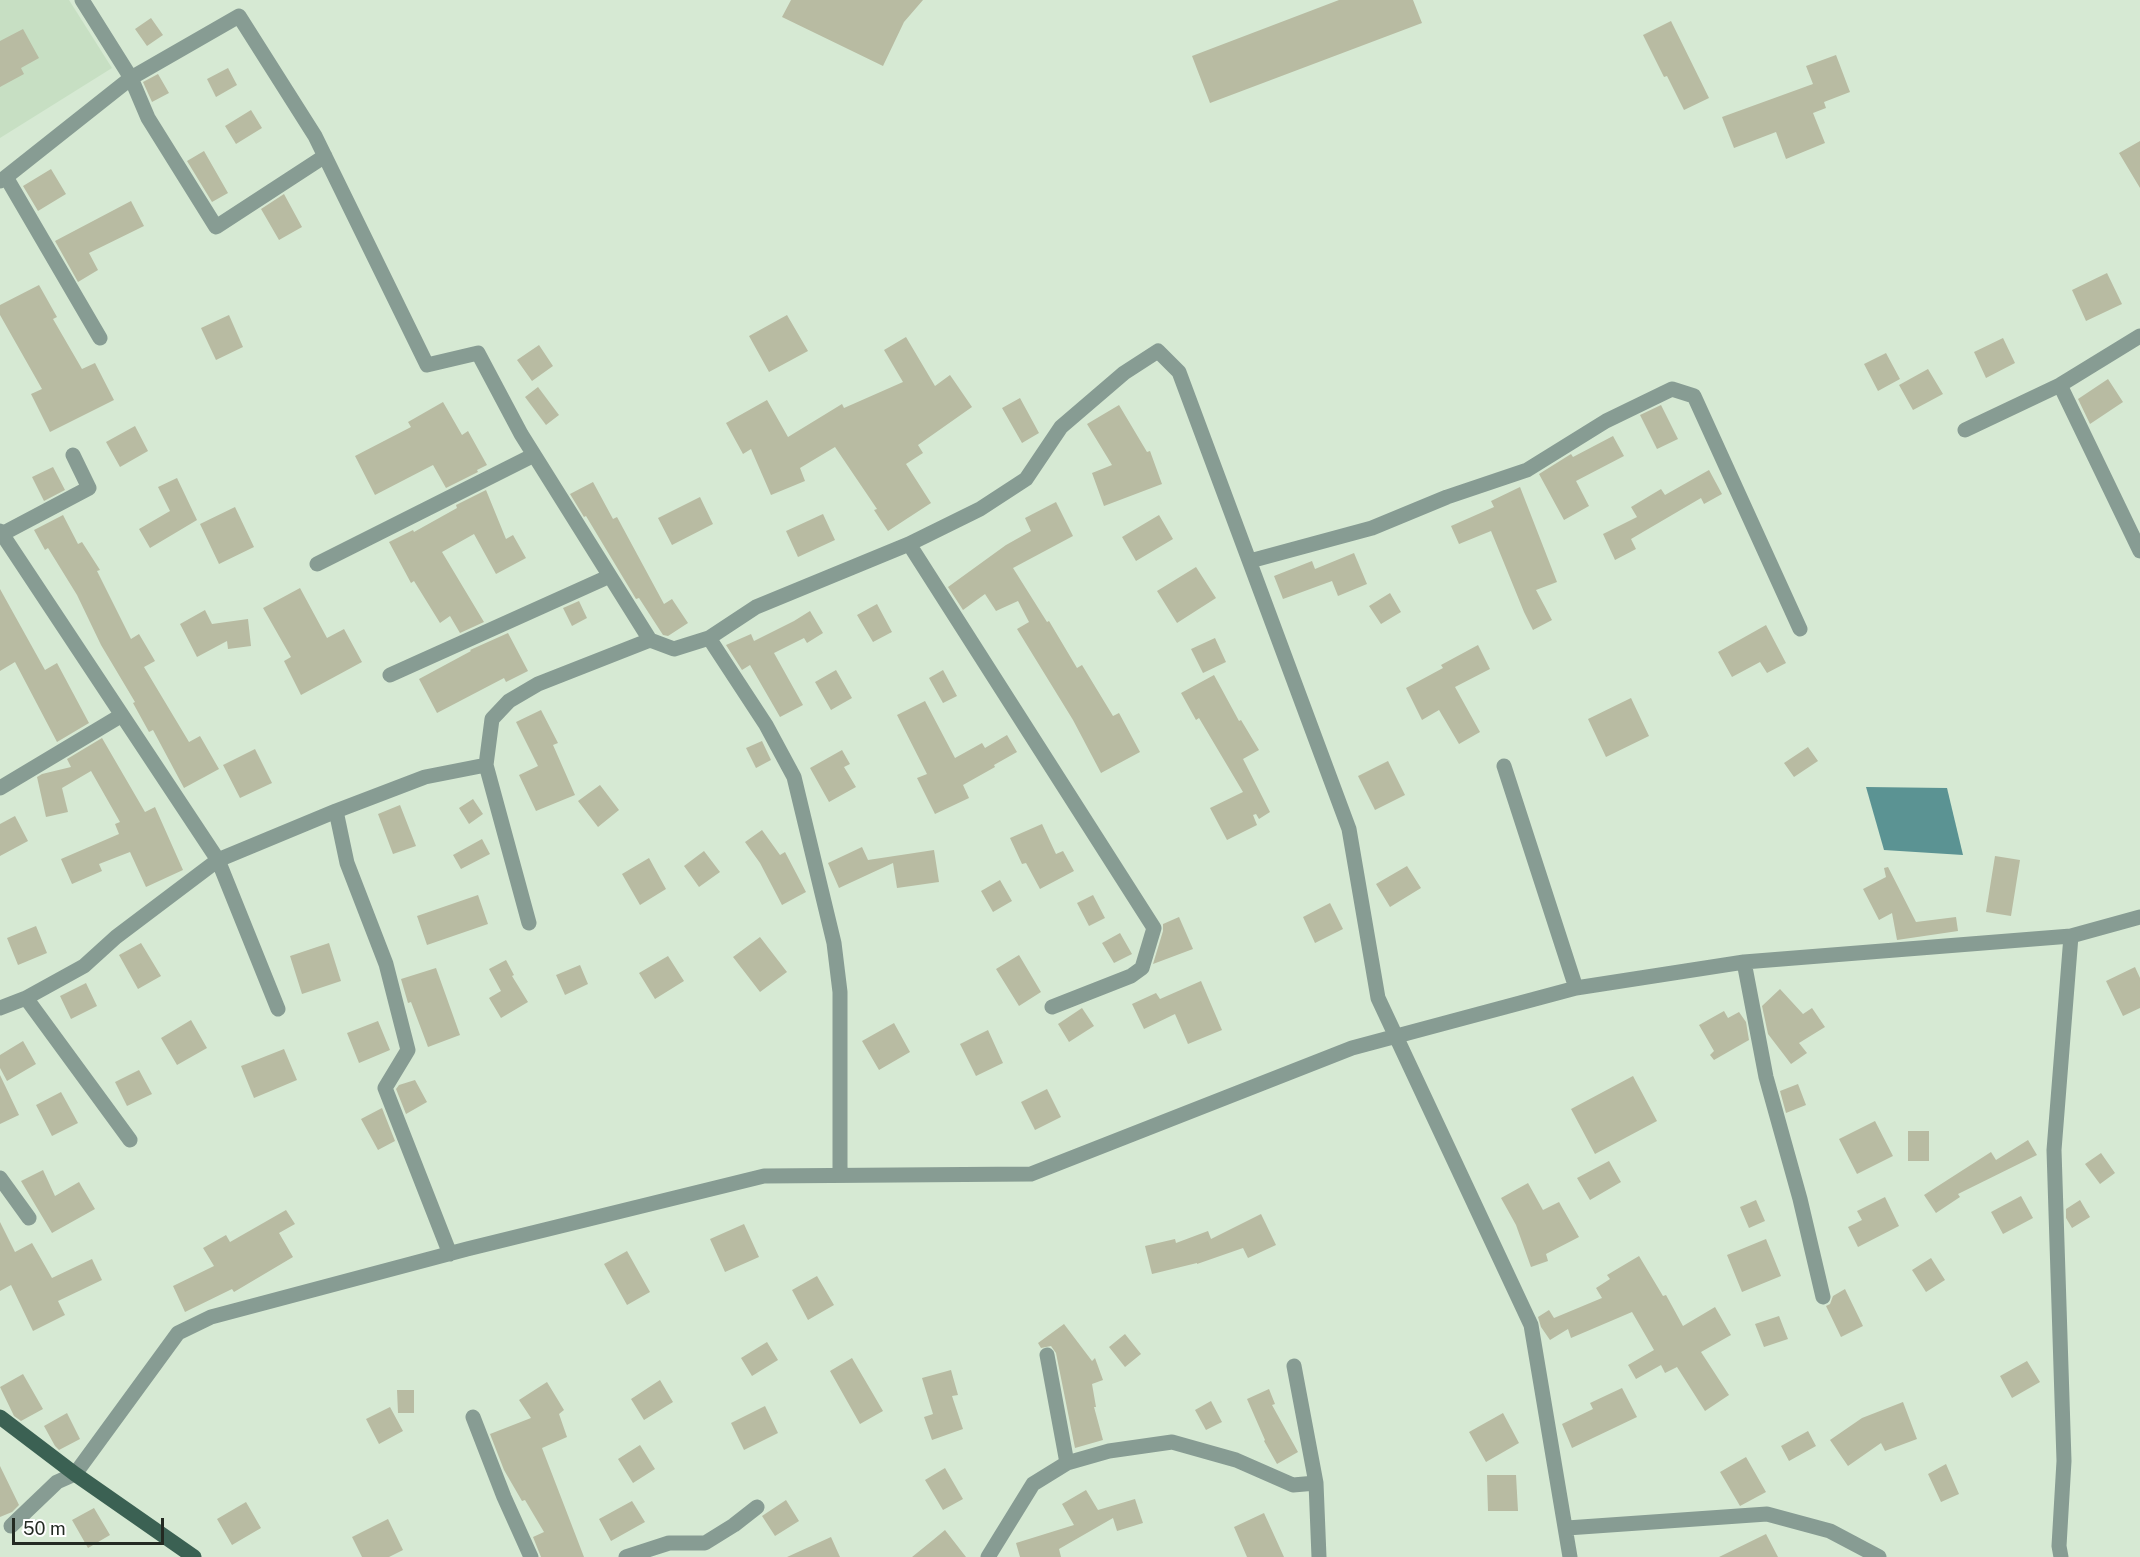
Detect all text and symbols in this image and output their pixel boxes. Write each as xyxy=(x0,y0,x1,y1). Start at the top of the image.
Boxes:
scale bar xyxy=(15,1506,166,1544)
text: 50 m xyxy=(23,1518,66,1539)

